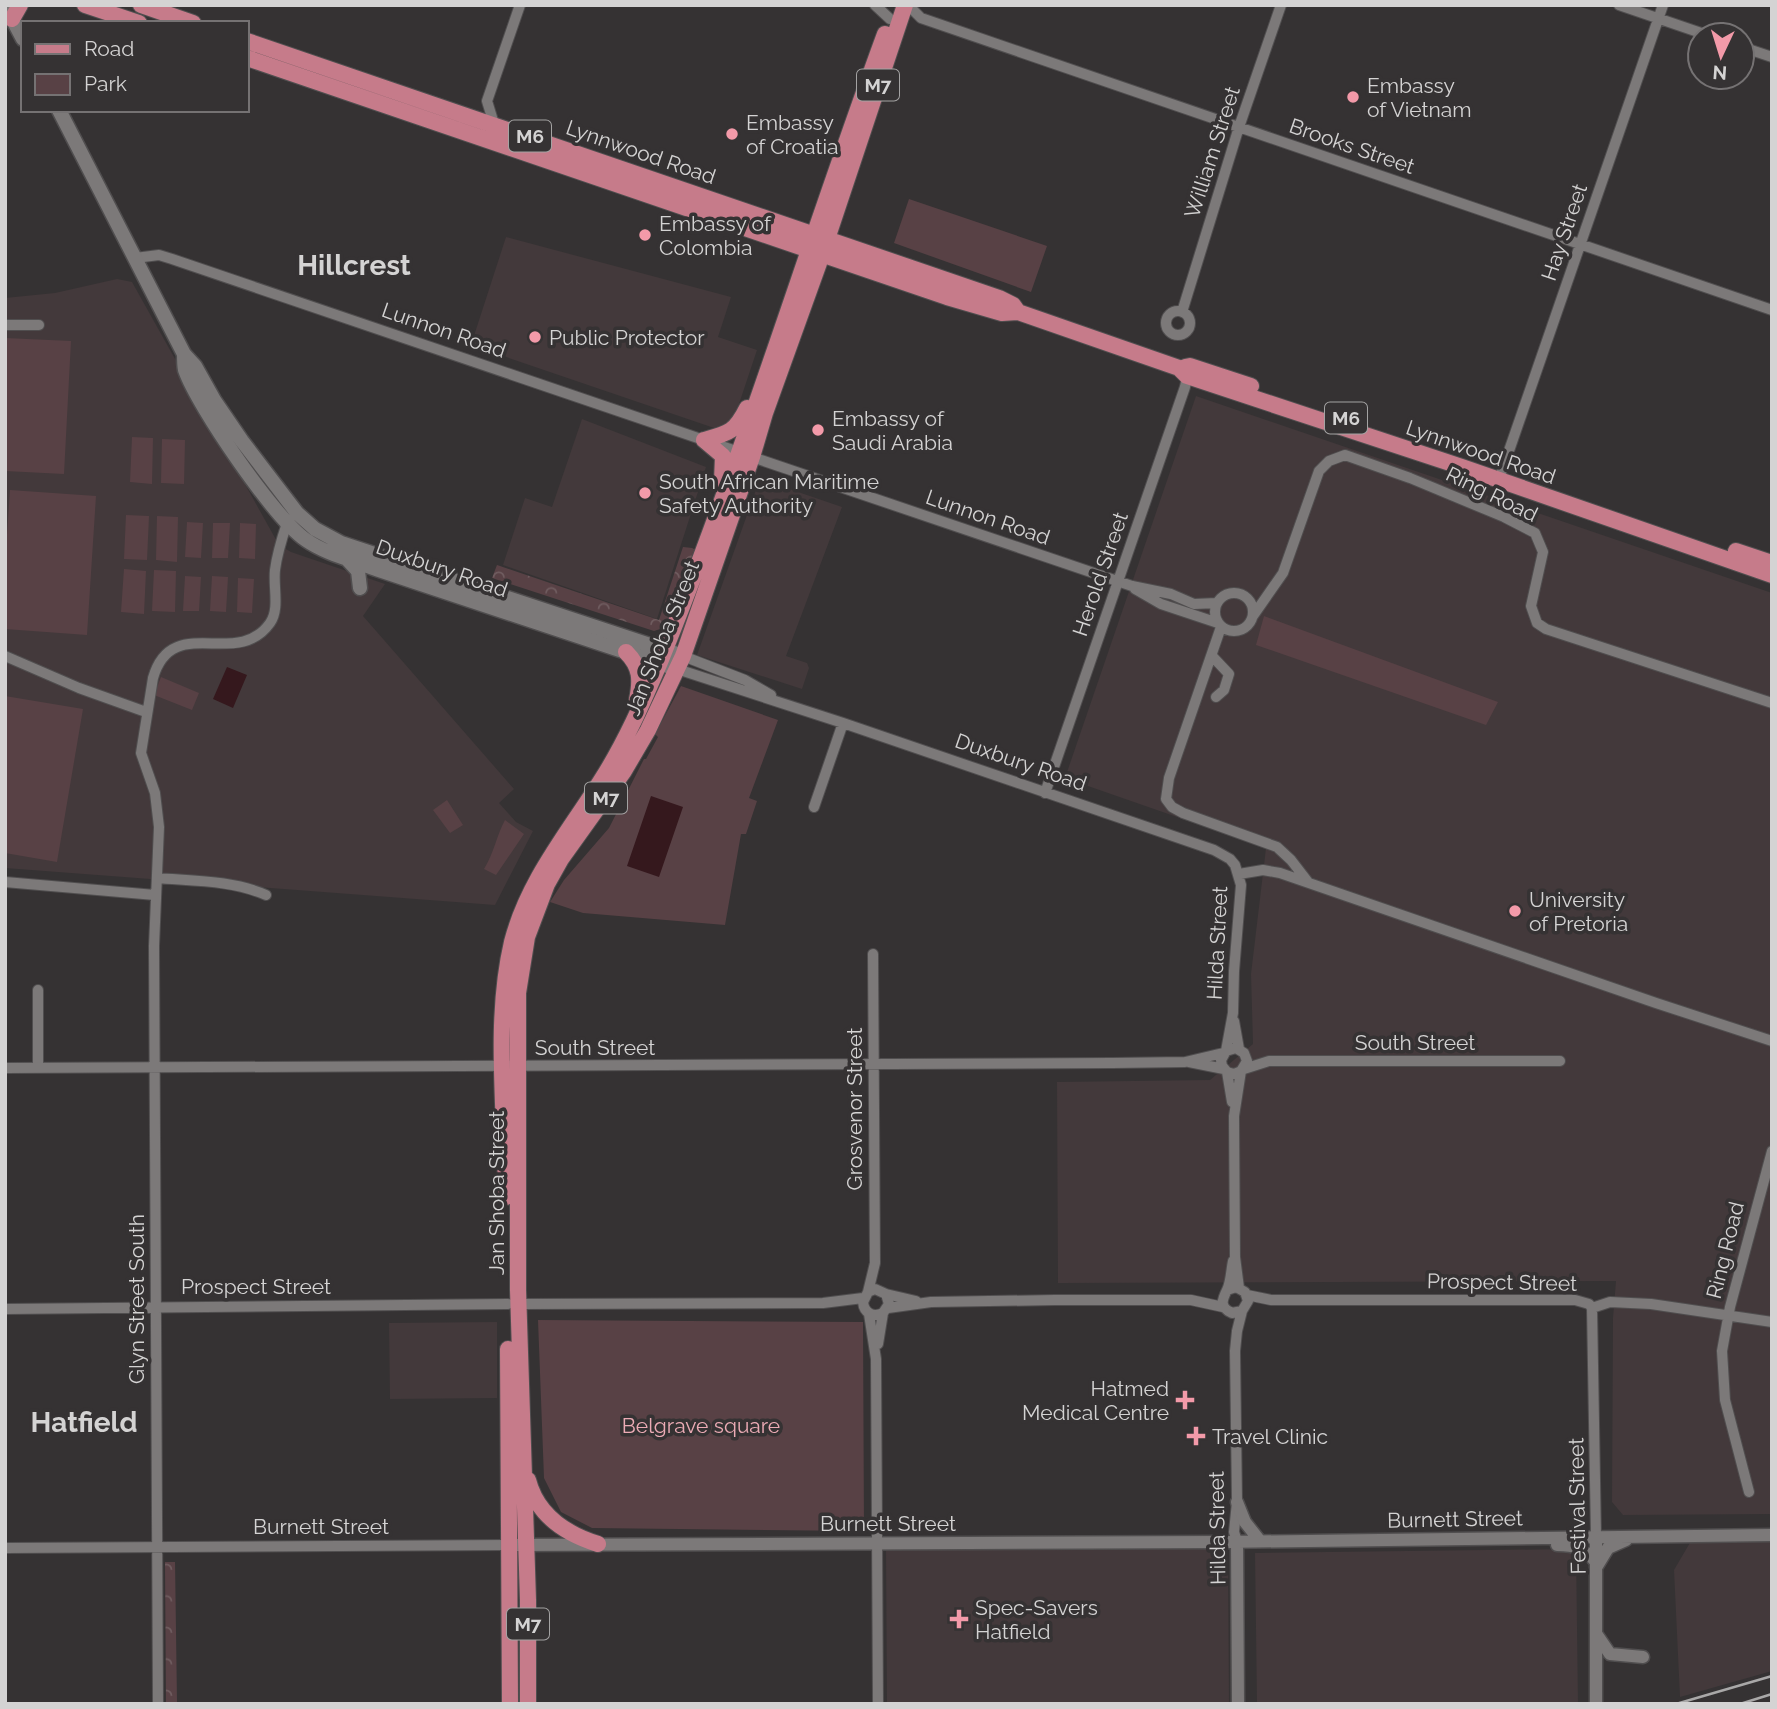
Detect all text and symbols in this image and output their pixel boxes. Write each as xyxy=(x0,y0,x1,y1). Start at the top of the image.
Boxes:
legend xyxy=(21,21,248,112)
north arrow xyxy=(1686,21,1756,91)
text: Road xyxy=(84,36,134,61)
text: N xyxy=(1712,61,1728,84)
road number: M7 xyxy=(857,69,899,100)
text: Park xyxy=(84,71,127,96)
place label: Embassy of Vietnam xyxy=(1367,73,1472,122)
street label: William Street xyxy=(1179,83,1245,221)
marker: Embassy of Vietnam xyxy=(1345,89,1361,105)
place label: Embassy of Croatia xyxy=(746,110,839,159)
street label: Brooks Street xyxy=(1286,113,1418,179)
street label: Lynnwood Road xyxy=(563,115,719,189)
road number: M6 xyxy=(509,120,551,152)
marker: Embassy of Croatia xyxy=(724,126,740,142)
street label: Hay Street xyxy=(1536,180,1592,284)
place label: Embassy of Colombia xyxy=(659,211,772,260)
marker: Embassy of Colombia xyxy=(637,227,653,243)
district label: Hillcrest xyxy=(297,249,411,282)
street label: Lunnon Road xyxy=(379,297,509,363)
place label: Public Protector xyxy=(549,325,705,350)
marker: Public Protector xyxy=(527,329,543,345)
road number: M6 xyxy=(1325,402,1367,434)
place label: Embassy of Saudi Arabia xyxy=(832,406,953,455)
street label: Lynnwood Road xyxy=(1403,415,1559,489)
marker: Embassy of Saudi Arabia xyxy=(810,422,826,438)
street label: Ring Road xyxy=(1442,461,1542,527)
place label: South African Maritime Safety Authority xyxy=(659,469,879,518)
street label: Lunnon Road xyxy=(923,484,1053,550)
marker: South African Maritime Safety Authority xyxy=(637,485,653,501)
street label: Herold Street xyxy=(1067,509,1133,639)
street label: Duxbury Road xyxy=(373,534,511,602)
street label: Jan Shoba Street xyxy=(620,557,704,719)
street label: Duxbury Road xyxy=(952,728,1090,796)
road number: M7 xyxy=(585,782,627,814)
street label: Hilda Street xyxy=(1202,885,1232,1001)
place label: University of Pretoria xyxy=(1529,887,1628,936)
marker: University of Pretoria xyxy=(1507,903,1523,919)
street label: Grosvenor Street xyxy=(842,1028,867,1190)
street label: South Street xyxy=(1355,1030,1475,1055)
street label: South Street xyxy=(535,1035,655,1060)
street label: Jan Shoba Street xyxy=(484,1111,509,1275)
street label: Ring Road xyxy=(1701,1199,1749,1301)
street label: Glyn Street South xyxy=(124,1214,149,1384)
street label: Prospect Street xyxy=(1427,1268,1577,1296)
street label: Prospect Street xyxy=(181,1274,331,1299)
place label: Hatmed Medical Centre xyxy=(1022,1376,1169,1425)
marker: Hatmed Medical Centre xyxy=(1175,1390,1195,1410)
district label: Hatfield xyxy=(31,1406,137,1439)
park label: Belgrave square xyxy=(622,1413,780,1438)
place label: Travel Clinic xyxy=(1212,1424,1328,1449)
marker: Travel Clinic xyxy=(1186,1426,1206,1446)
street label: Festival Street xyxy=(1563,1437,1591,1575)
street label: Hilda Street xyxy=(1204,1471,1230,1585)
street label: Burnett Street xyxy=(1387,1505,1523,1533)
street label: Burnett Street xyxy=(820,1511,956,1536)
street label: Burnett Street xyxy=(253,1514,389,1539)
place label: Spec-Savers Hatfield xyxy=(975,1595,1098,1644)
road number: M7 xyxy=(507,1608,549,1640)
marker: Spec-Savers Hatfield xyxy=(949,1609,969,1629)

